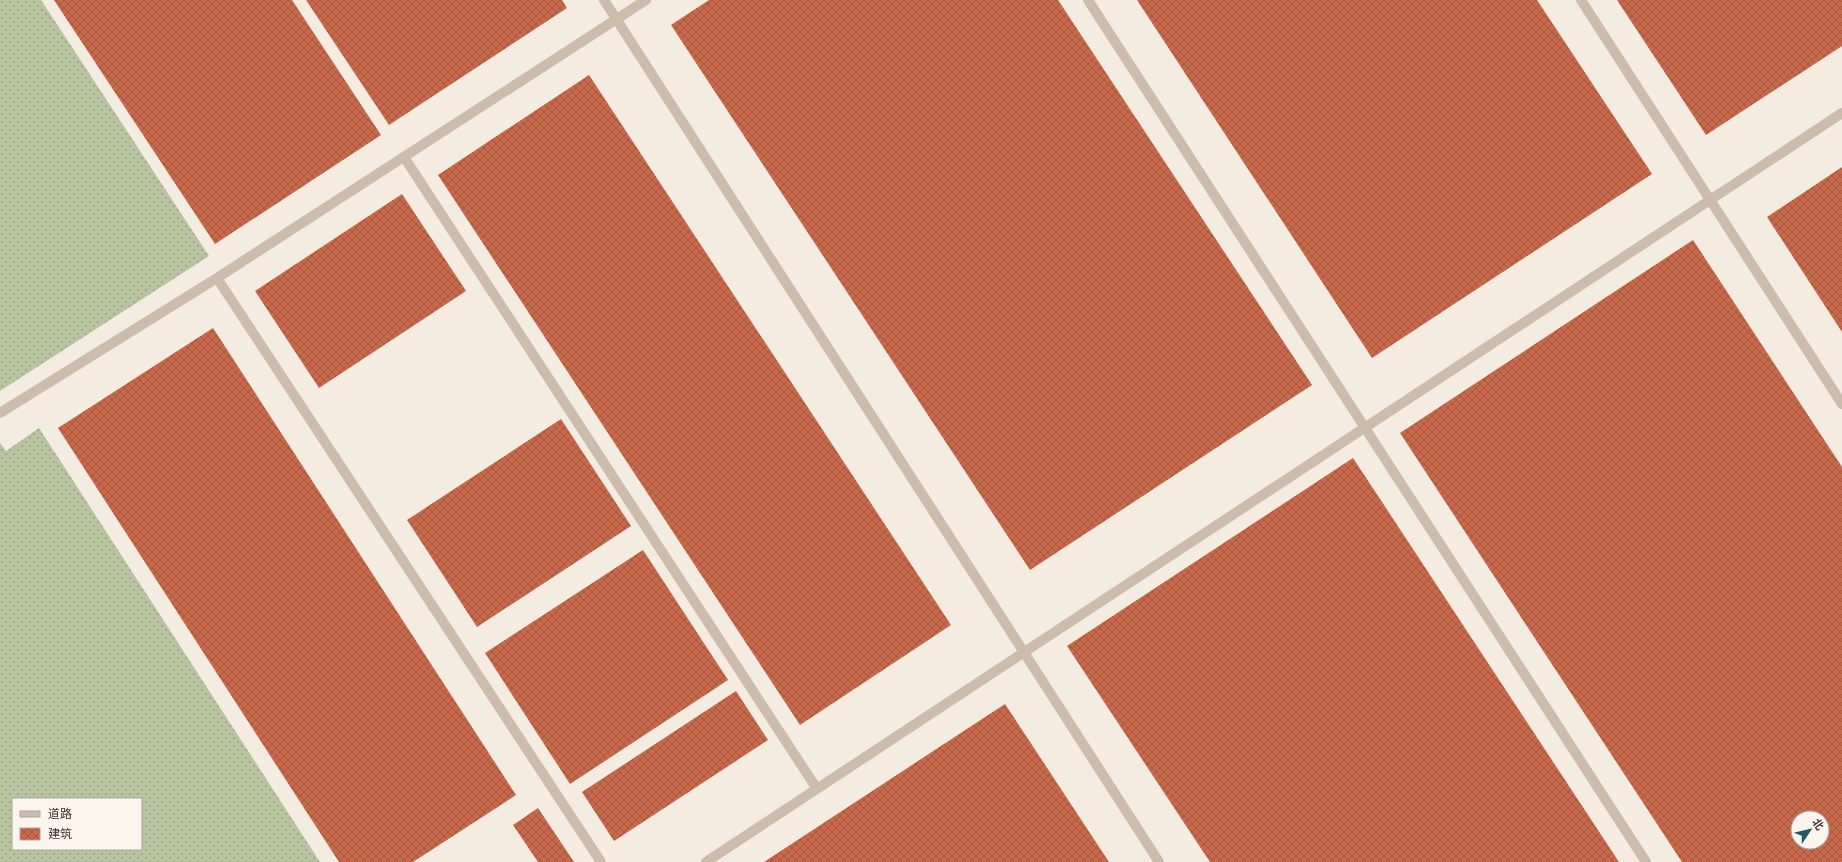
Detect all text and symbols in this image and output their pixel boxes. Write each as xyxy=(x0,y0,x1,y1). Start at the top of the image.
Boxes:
legend xyxy=(12,798,142,850)
text: 道路 xyxy=(48,807,72,821)
north arrow xyxy=(1790,810,1830,850)
text: 北 xyxy=(1809,816,1826,833)
text: 建筑 xyxy=(48,827,72,841)

